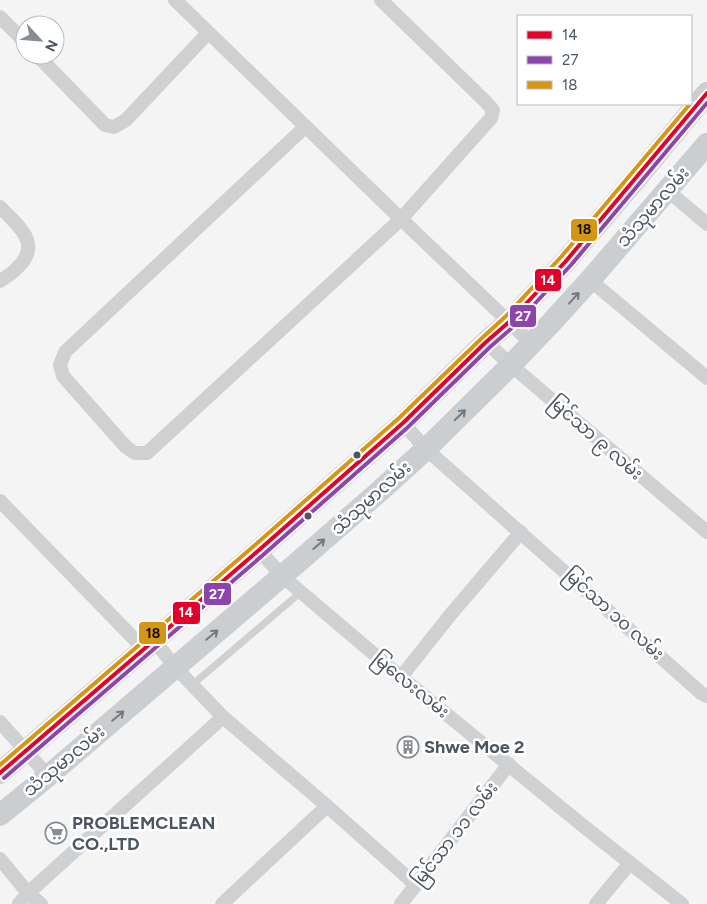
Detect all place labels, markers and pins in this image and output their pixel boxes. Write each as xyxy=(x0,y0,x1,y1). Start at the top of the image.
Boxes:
unlabelled marker xyxy=(352,450,362,460)
unlabelled marker xyxy=(303,511,313,521)
building icon: Shwe Moe 2 xyxy=(396,735,420,759)
place label: Shwe Moe 2 xyxy=(424,736,525,758)
place label: PROBLEMCLEAN CO.,LTD xyxy=(72,812,215,855)
supermarket icon: PROBLEMCLEAN CO.,LTD xyxy=(44,821,68,845)

